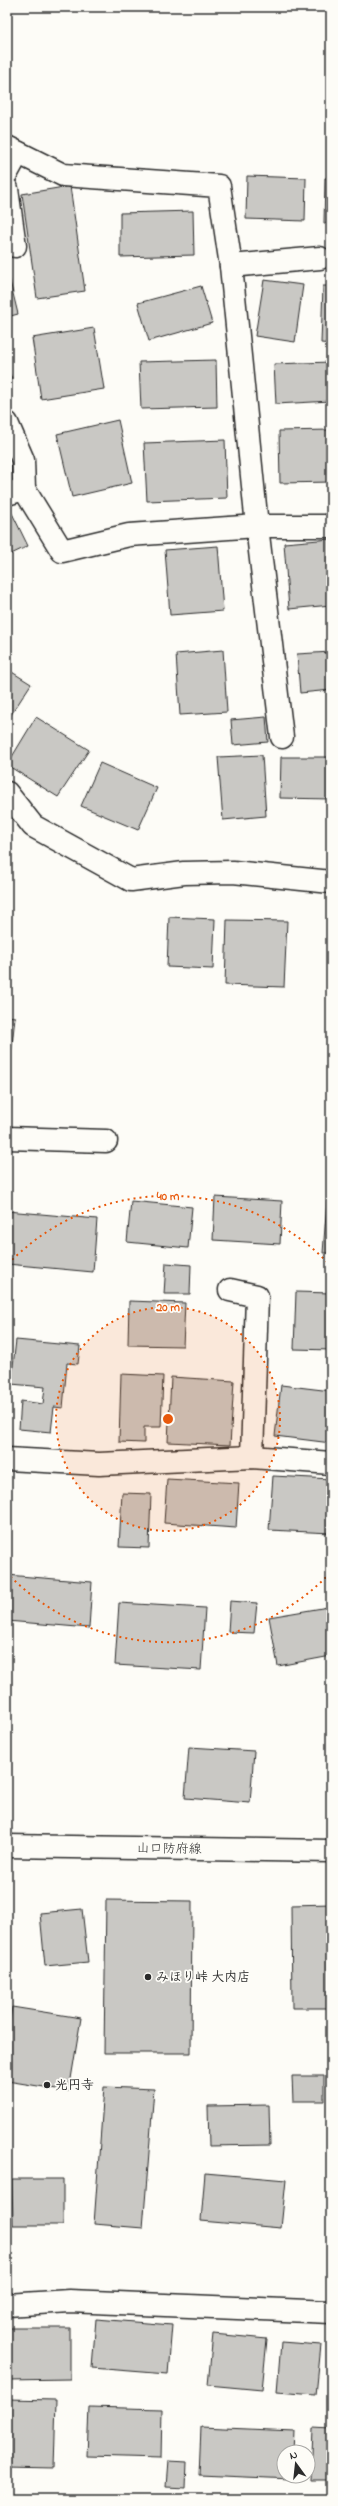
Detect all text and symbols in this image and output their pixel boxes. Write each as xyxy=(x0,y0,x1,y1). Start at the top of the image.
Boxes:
text: 40 m xyxy=(156,1188,180,1206)
text: 20 m xyxy=(155,1299,180,1317)
centre of rings xyxy=(161,1412,175,1426)
street label: 山口防府線 xyxy=(136,1839,203,1859)
place label: みほり峠 大内店 xyxy=(156,1968,250,1987)
marker: みほり峠 大内店 xyxy=(143,1972,153,1982)
place label: 光円寺 xyxy=(55,2076,94,2095)
marker: 光円寺 xyxy=(42,2080,52,2090)
north arrow xyxy=(276,2444,316,2484)
text: N xyxy=(288,2447,299,2464)

